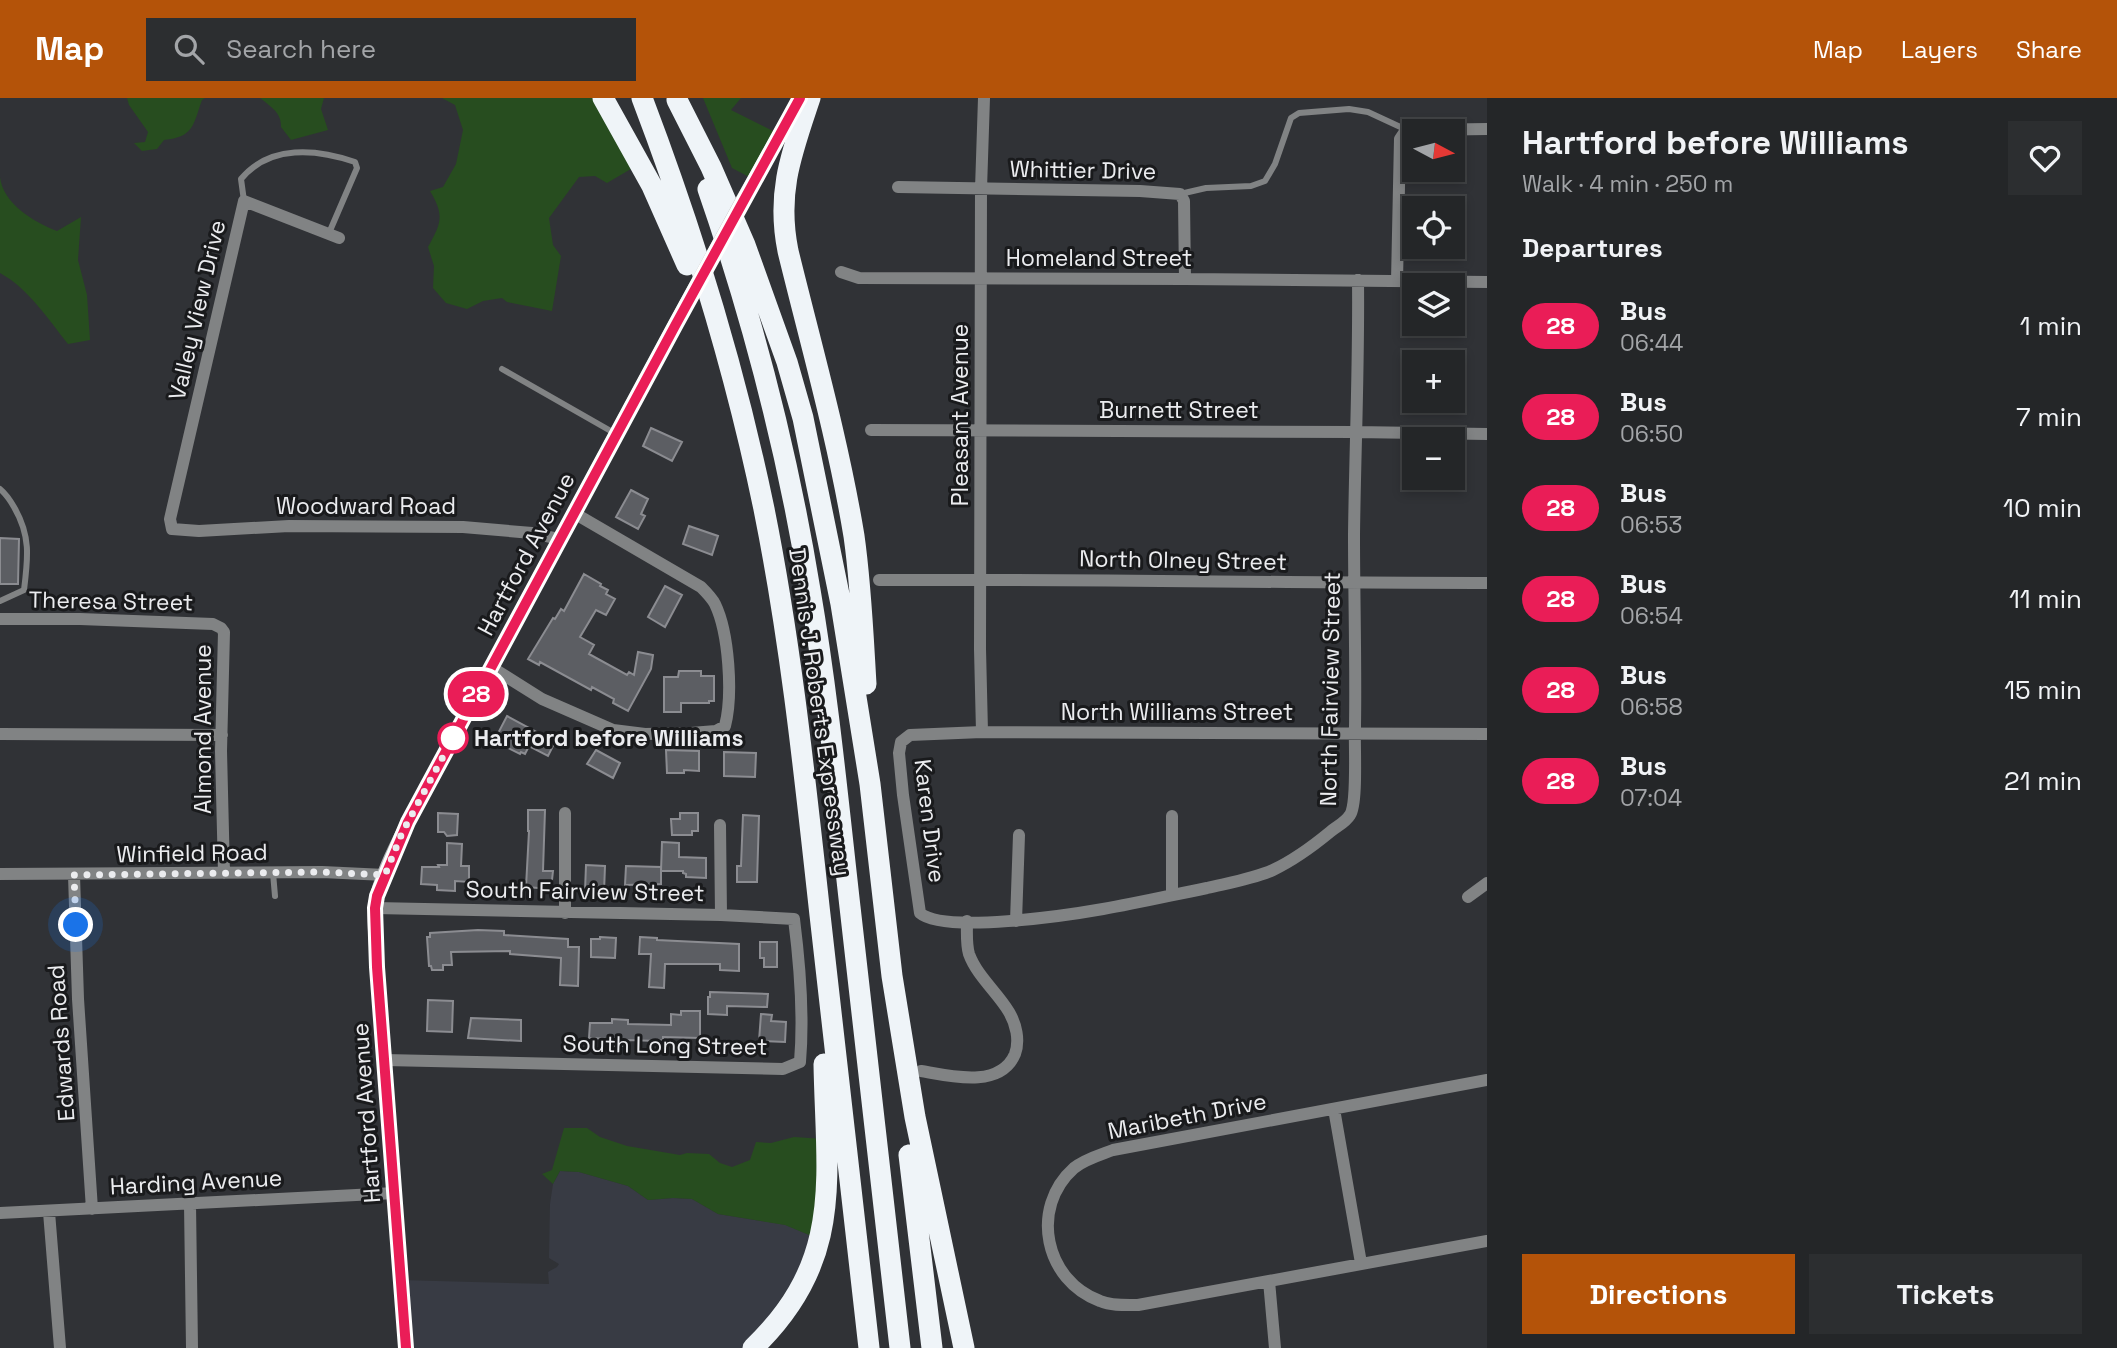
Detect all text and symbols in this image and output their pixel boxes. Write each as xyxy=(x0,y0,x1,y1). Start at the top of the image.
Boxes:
search box xyxy=(146,18,636,81)
text: Map xyxy=(35,28,104,70)
icon: search xyxy=(170,30,208,68)
text: Search here xyxy=(226,32,376,66)
text: Map xyxy=(1813,34,1863,65)
text: Layers xyxy=(1901,34,1978,65)
text: Share xyxy=(2016,34,2082,65)
north arrow xyxy=(1402,119,1465,182)
map controls xyxy=(1402,119,1465,490)
button: heart xyxy=(2008,121,2082,195)
text: Hartford before Williams xyxy=(1522,122,1909,164)
street label: Whittier Drive xyxy=(1009,154,1157,186)
text: Walk · 4 min · 250 m xyxy=(1522,169,1733,199)
button: locate xyxy=(1402,196,1465,259)
street label: Valley View Drive xyxy=(162,217,232,403)
text: Departures xyxy=(1522,231,1663,265)
street label: Homeland Street xyxy=(1006,243,1192,273)
button: layers xyxy=(1402,273,1465,336)
text: Bus xyxy=(1620,294,1667,328)
text: 1 min xyxy=(2020,309,2082,343)
text: 28 xyxy=(1546,310,1575,341)
street label: Pleasant Avenue xyxy=(945,324,975,506)
text: 06:44 xyxy=(1620,328,1683,358)
button: + xyxy=(1402,350,1465,413)
text: Bus xyxy=(1620,385,1667,419)
street label: Burnett Street xyxy=(1099,395,1259,425)
text: 7 min xyxy=(2016,400,2082,434)
text: 28 xyxy=(1546,401,1575,432)
text: 06:50 xyxy=(1620,419,1683,449)
button: − xyxy=(1402,427,1465,490)
street label: Hartford Avenue xyxy=(470,467,582,641)
text: Bus xyxy=(1620,476,1667,510)
street label: Woodward Road xyxy=(276,491,456,521)
text: 10 min xyxy=(2003,491,2082,525)
text: 28 xyxy=(1546,492,1575,523)
text: 06:53 xyxy=(1620,510,1682,540)
street label: North Olney Street xyxy=(1079,543,1287,577)
street label: Dennis J. Roberts Expressway xyxy=(782,546,858,878)
text: Bus xyxy=(1620,567,1667,601)
street label: North Fairview Street xyxy=(1313,571,1347,807)
text: 11 min xyxy=(2009,582,2082,616)
text: 28 xyxy=(1546,583,1575,614)
street label: Theresa Street xyxy=(28,585,194,617)
text: 06:54 xyxy=(1620,601,1683,631)
street label: Almond Avenue xyxy=(188,644,218,814)
text: Bus xyxy=(1620,658,1667,692)
line badge: 28 xyxy=(444,671,508,717)
text: 15 min xyxy=(2004,673,2082,707)
text: 28 xyxy=(1546,674,1575,705)
text: 28 xyxy=(462,678,490,709)
text: 06:58 xyxy=(1620,692,1683,722)
street label: North Williams Street xyxy=(1061,697,1293,727)
marker: Hartford before Williams xyxy=(438,723,468,753)
place label: Hartford before Williams xyxy=(474,723,743,753)
text: Bus xyxy=(1620,749,1667,783)
street label: Karen Drive xyxy=(908,758,952,884)
text: 21 min xyxy=(2004,764,2082,798)
text: 28 xyxy=(1546,765,1575,796)
text: 07:04 xyxy=(1620,783,1682,813)
street label: Winfield Road xyxy=(116,837,268,869)
street label: South Fairview Street xyxy=(465,874,705,908)
your location xyxy=(58,907,93,942)
street label: Edwards Road xyxy=(41,964,81,1122)
street label: Hartford Avenue xyxy=(345,1022,387,1204)
street label: South Long Street xyxy=(562,1028,768,1062)
street label: Maribeth Drive xyxy=(1105,1086,1269,1146)
street label: Harding Avenue xyxy=(109,1163,283,1201)
button: Directions xyxy=(1522,1254,1795,1334)
button: Tickets xyxy=(1809,1254,2082,1334)

